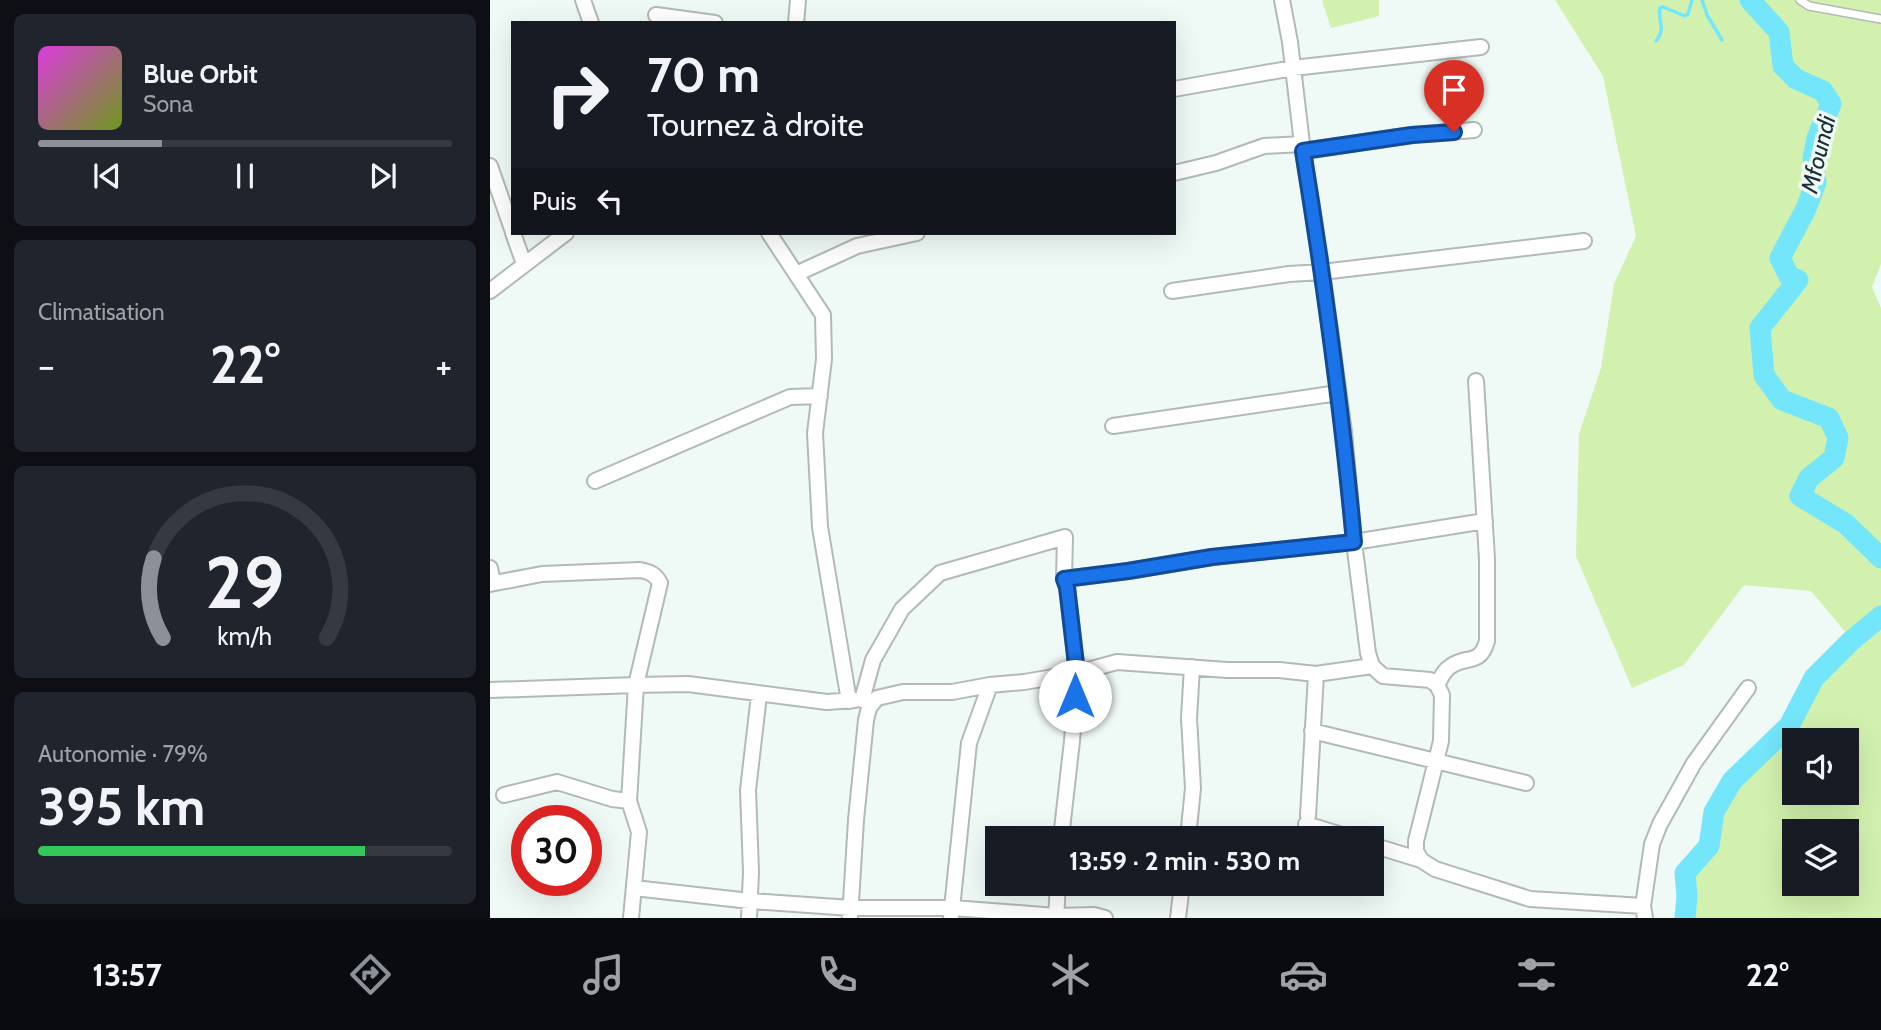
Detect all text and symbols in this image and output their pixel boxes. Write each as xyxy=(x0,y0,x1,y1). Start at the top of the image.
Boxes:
text: 70 m xyxy=(647,45,760,104)
icon: right xyxy=(532,49,623,140)
text: Blue Orbit xyxy=(143,58,258,90)
pin xyxy=(1424,60,1484,132)
icon: arrive xyxy=(1435,71,1473,109)
text: Sona xyxy=(143,90,193,118)
text: Tournez à droite xyxy=(647,105,864,144)
water label: Mfoundi xyxy=(1794,111,1842,197)
icon: previous xyxy=(88,157,126,195)
icon: pause xyxy=(226,157,264,195)
icon: next xyxy=(364,157,402,195)
icon: left xyxy=(591,182,629,220)
text: Puis xyxy=(532,185,577,217)
text: Climatisation xyxy=(38,298,165,326)
text: 22° xyxy=(210,333,280,396)
text: − xyxy=(38,342,55,389)
text: + xyxy=(435,342,452,389)
text: 29 xyxy=(205,538,285,626)
text: km/h xyxy=(218,621,272,651)
position arrow xyxy=(1038,659,1112,733)
map controls xyxy=(1782,728,1859,896)
button: sound xyxy=(1782,728,1859,805)
text: Autonomie · 79% xyxy=(38,740,208,768)
text: 395 km xyxy=(38,775,205,838)
speed limit sign: 30 xyxy=(511,805,602,896)
button: layers xyxy=(1782,819,1859,896)
text: 13:59 · 2 min · 530 m xyxy=(1069,845,1300,877)
icon: directions xyxy=(346,950,395,999)
icon: music xyxy=(579,950,628,999)
icon: phone xyxy=(813,950,862,999)
icon: climate xyxy=(1046,950,1095,999)
icon: car xyxy=(1279,950,1328,999)
icon: filters xyxy=(1512,950,1561,999)
text: 13:57 xyxy=(92,955,162,994)
text: 22° xyxy=(1746,955,1789,994)

